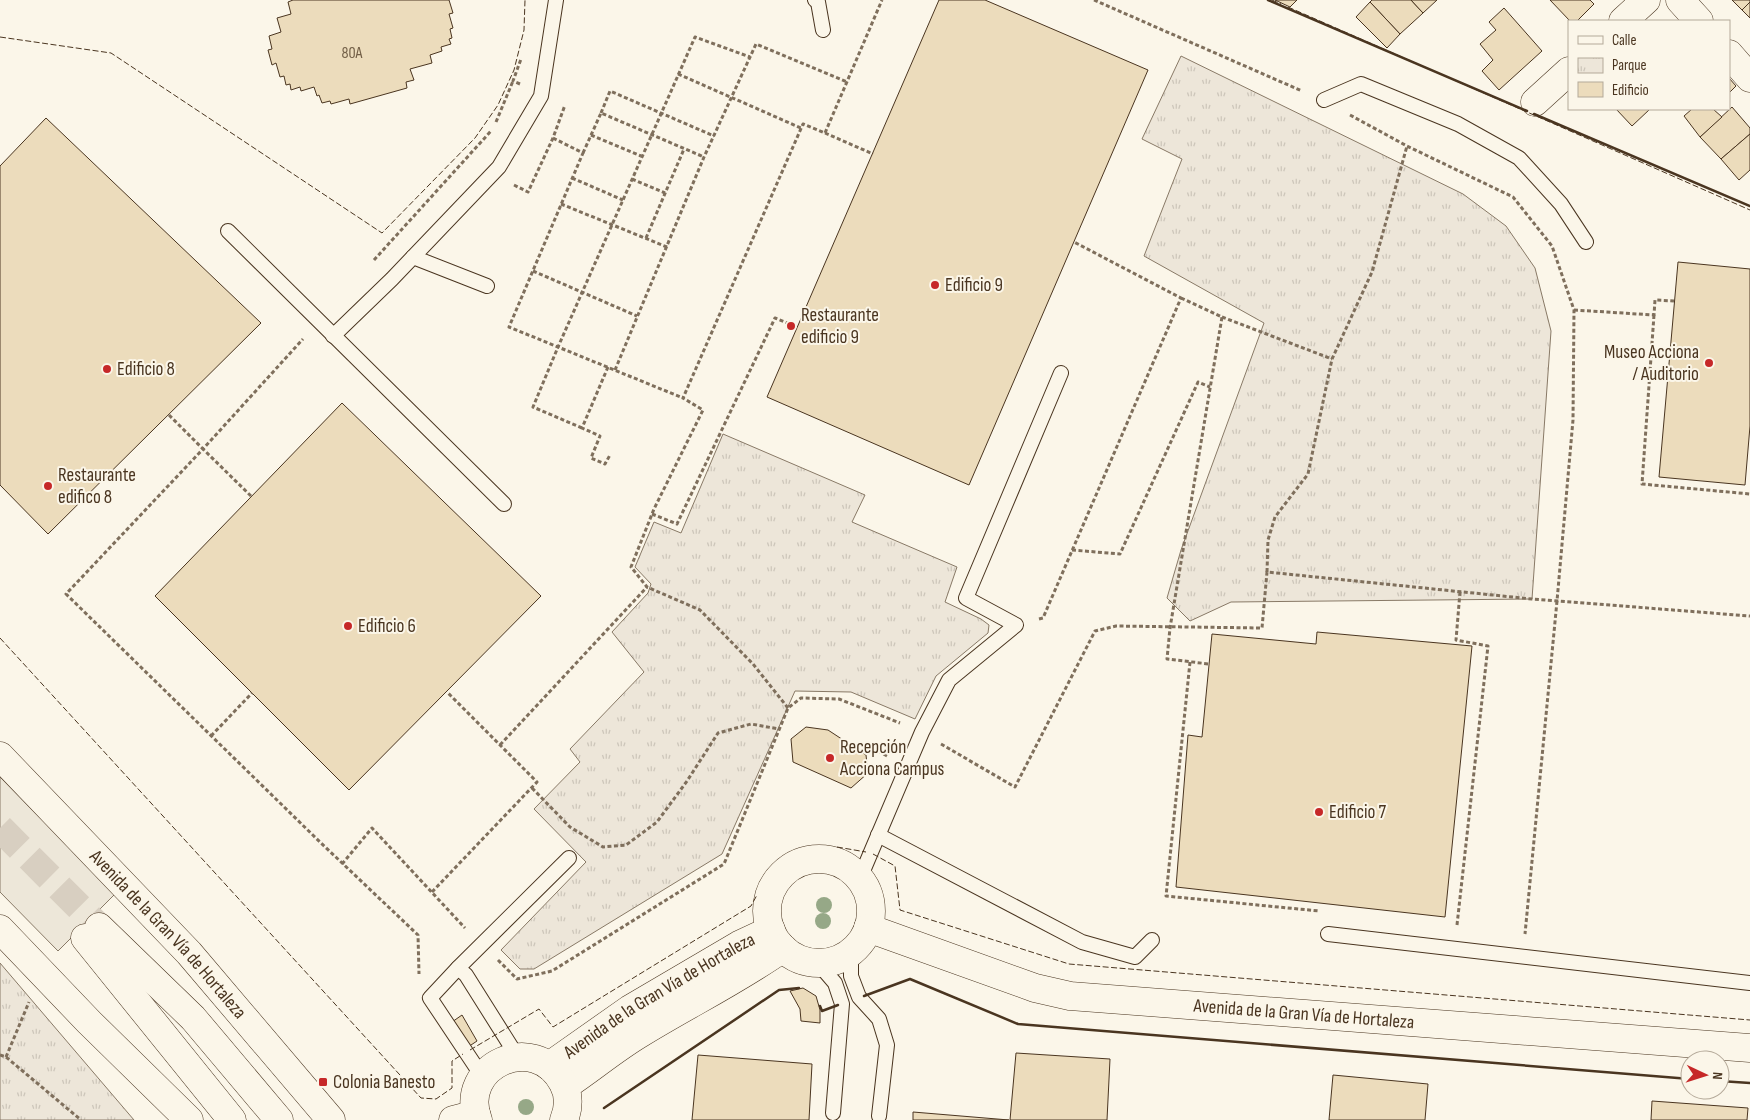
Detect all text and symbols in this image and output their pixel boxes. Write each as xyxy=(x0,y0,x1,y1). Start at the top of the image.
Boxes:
legend xyxy=(1568,20,1730,110)
text: Calle xyxy=(1612,31,1636,50)
house number: 80A xyxy=(342,44,363,63)
text: Parque xyxy=(1612,56,1647,75)
text: Edificio xyxy=(1612,81,1649,100)
place label: Edificio 9 xyxy=(945,274,1003,297)
marker: Edificio 9 xyxy=(929,279,941,291)
place label: Restaurante edificio 9 xyxy=(801,304,879,349)
marker: Restaurante edificio 9 xyxy=(785,320,797,332)
place label: Museo Acciona / Auditorio xyxy=(1604,341,1699,386)
marker: Museo Acciona / Auditorio xyxy=(1703,357,1715,369)
place label: Edificio 8 xyxy=(117,358,175,381)
marker: Edificio 8 xyxy=(101,363,113,375)
place label: Restaurante edifico 8 xyxy=(58,464,136,509)
marker: Restaurante edifico 8 xyxy=(42,480,54,492)
place label: Edificio 6 xyxy=(358,615,416,638)
marker: Edificio 6 xyxy=(342,620,354,632)
place label: Recepción Acciona Campus xyxy=(839,736,945,781)
marker: Recepción Acciona Campus xyxy=(824,752,836,764)
place label: Edificio 7 xyxy=(1329,801,1387,824)
marker: Edificio 7 xyxy=(1313,806,1325,818)
street label: Avenida de la Gran Vía de Hortaleza xyxy=(84,844,251,1023)
street label: Avenida de la Gran Vía de Hortaleza xyxy=(558,928,758,1064)
street label: Avenida de la Gran Vía de Hortaleza xyxy=(1192,994,1415,1034)
north arrow xyxy=(1680,1050,1730,1100)
place label: Colonia Banesto xyxy=(333,1071,435,1094)
text: N xyxy=(1709,1072,1726,1080)
marker: Colonia Banesto xyxy=(317,1076,329,1088)

